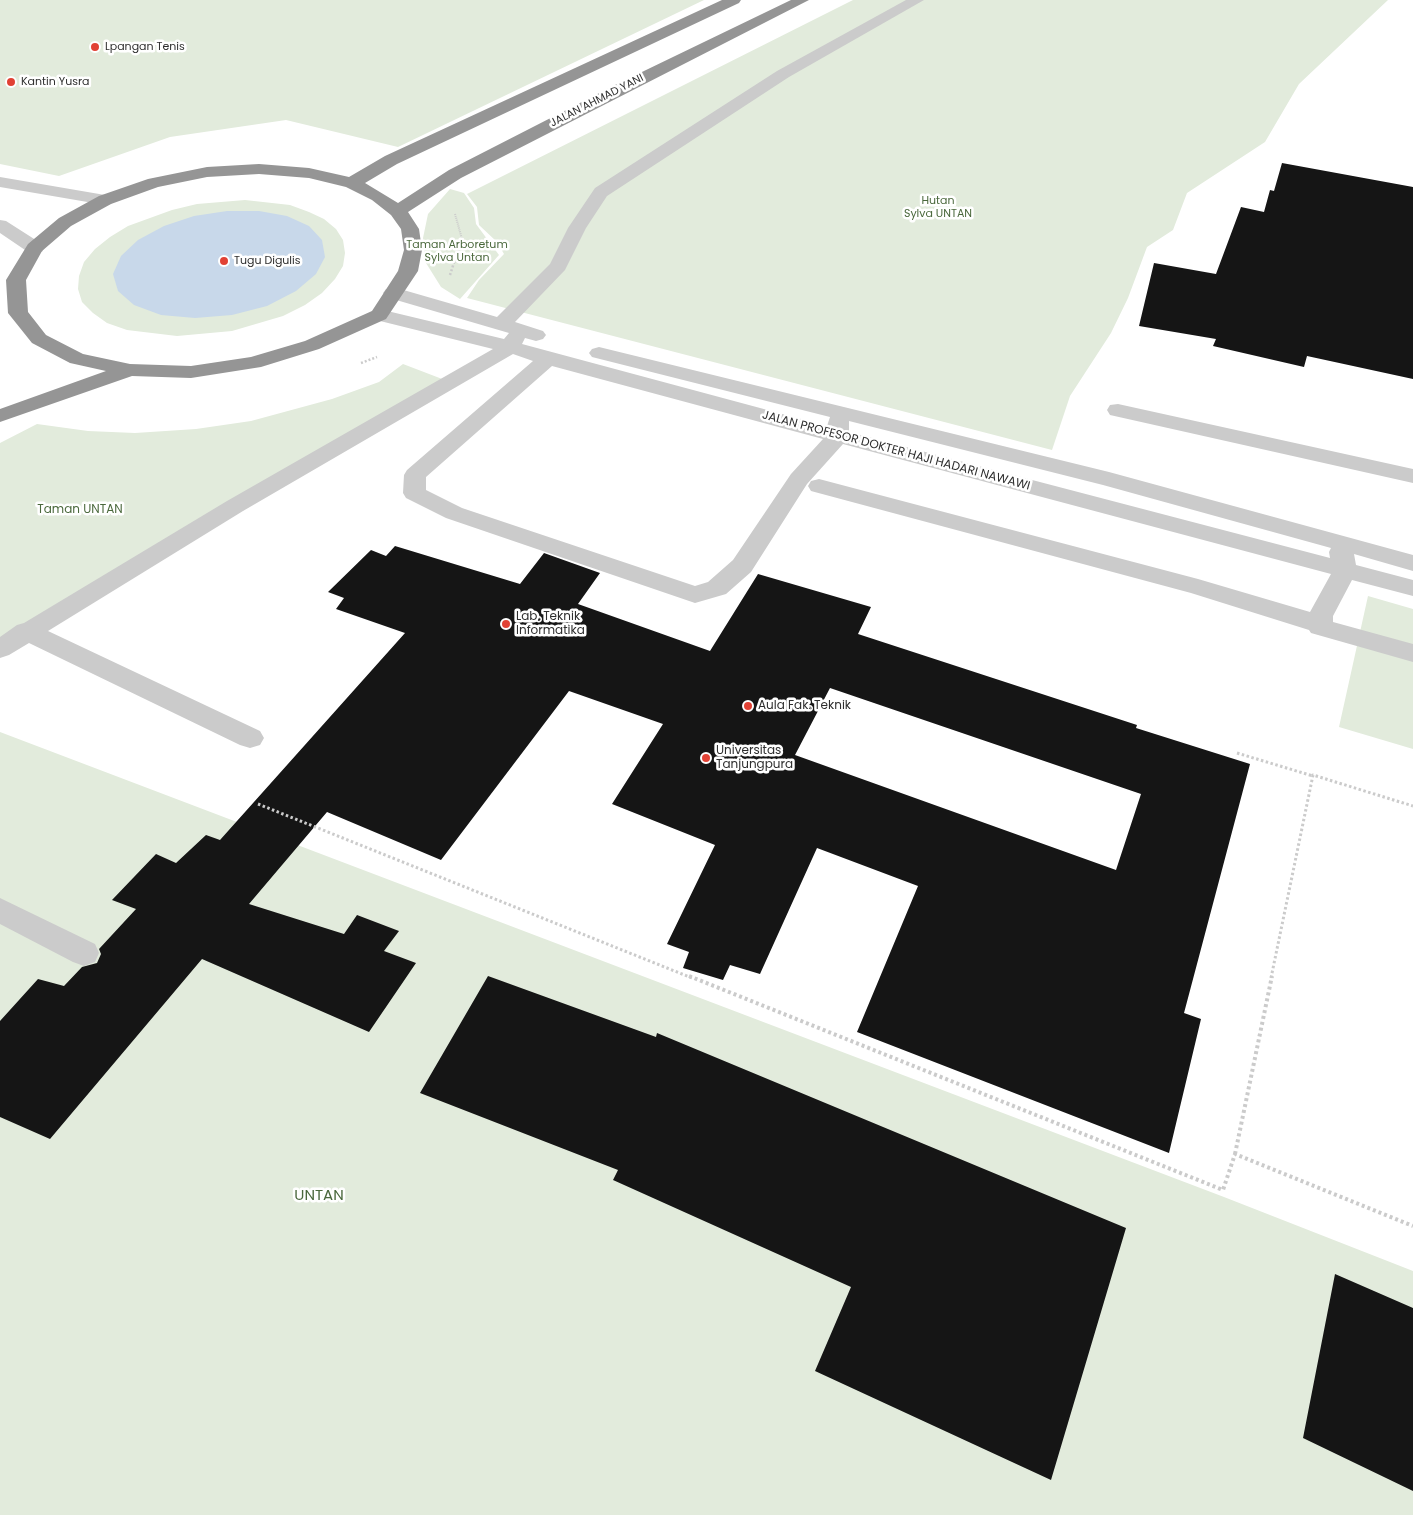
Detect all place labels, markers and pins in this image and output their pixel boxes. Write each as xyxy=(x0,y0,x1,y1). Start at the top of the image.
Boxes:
place label: Lpangan Tenis xyxy=(105,40,185,54)
marker: Lpangan Tenis xyxy=(89,41,101,53)
place label: Kantin Yusra xyxy=(21,75,89,89)
marker: Kantin Yusra xyxy=(5,76,17,88)
place label: Tugu Digulis xyxy=(234,254,301,268)
marker: Tugu Digulis xyxy=(218,255,230,267)
place label: Lab. Teknik Informatika xyxy=(516,610,585,638)
marker: Lab. Teknik Informatika xyxy=(500,618,512,630)
place label: Aula Fak. Teknik xyxy=(758,699,851,713)
marker: Aula Fak. Teknik xyxy=(742,700,754,712)
place label: Universitas Tanjungpura xyxy=(716,744,793,772)
marker: Universitas Tanjungpura xyxy=(700,752,712,764)

